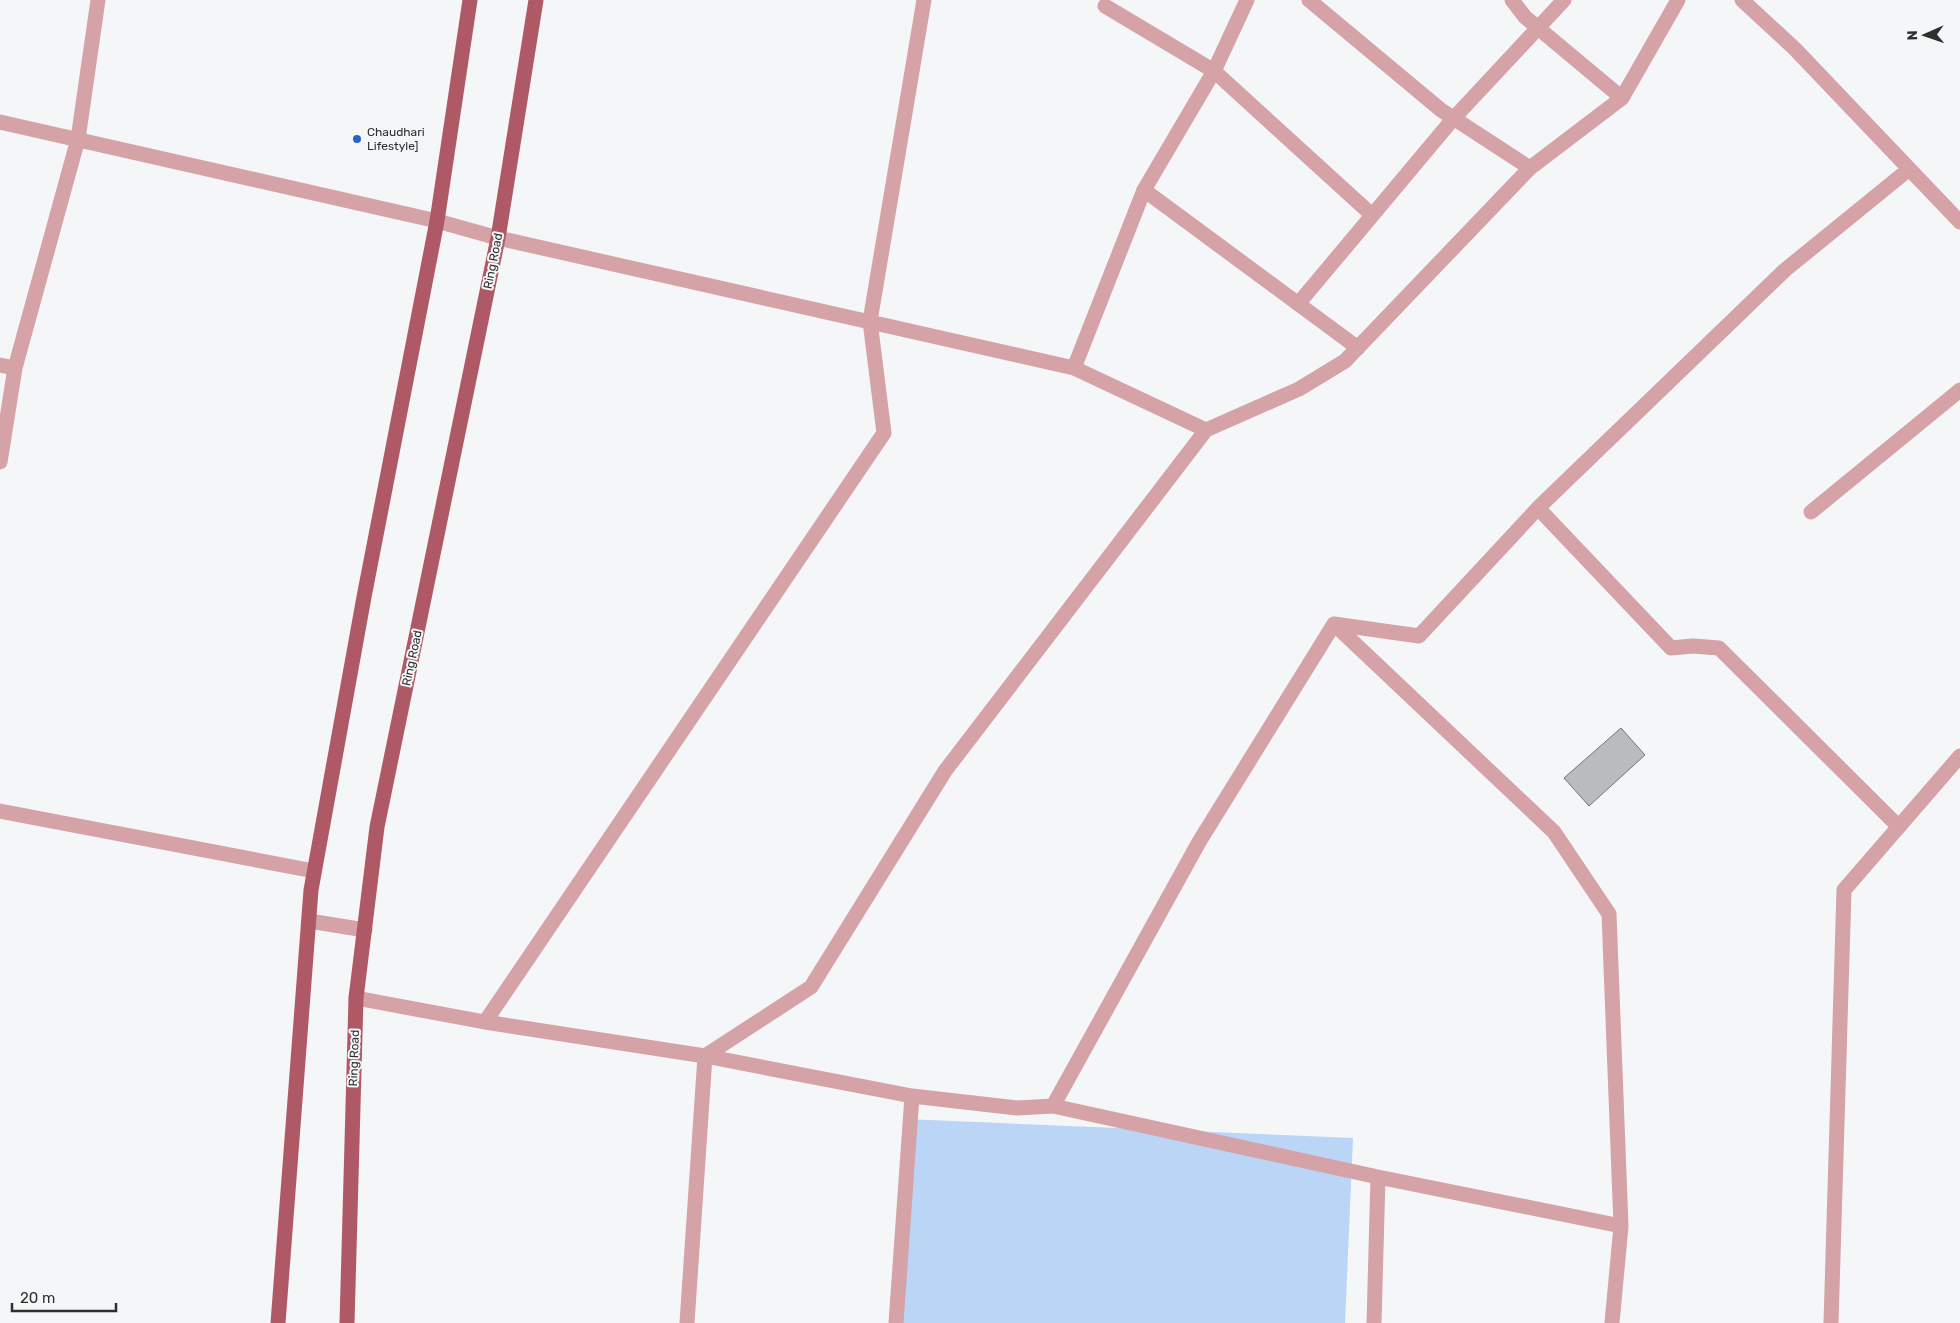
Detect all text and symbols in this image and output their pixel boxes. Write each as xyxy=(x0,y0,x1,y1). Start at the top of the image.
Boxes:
north arrow xyxy=(1900,10,1950,60)
text: N xyxy=(1904,30,1921,41)
place label: Chaudhari Lifestyle] xyxy=(367,125,425,153)
marker: Chaudhari Lifestyle] xyxy=(351,133,363,145)
street label: Ring Road xyxy=(481,232,505,290)
street label: Ring Road xyxy=(399,629,425,687)
street label: Ring Road xyxy=(346,1029,362,1087)
scale bar xyxy=(12,1280,116,1312)
text: 20 m xyxy=(20,1289,55,1307)

